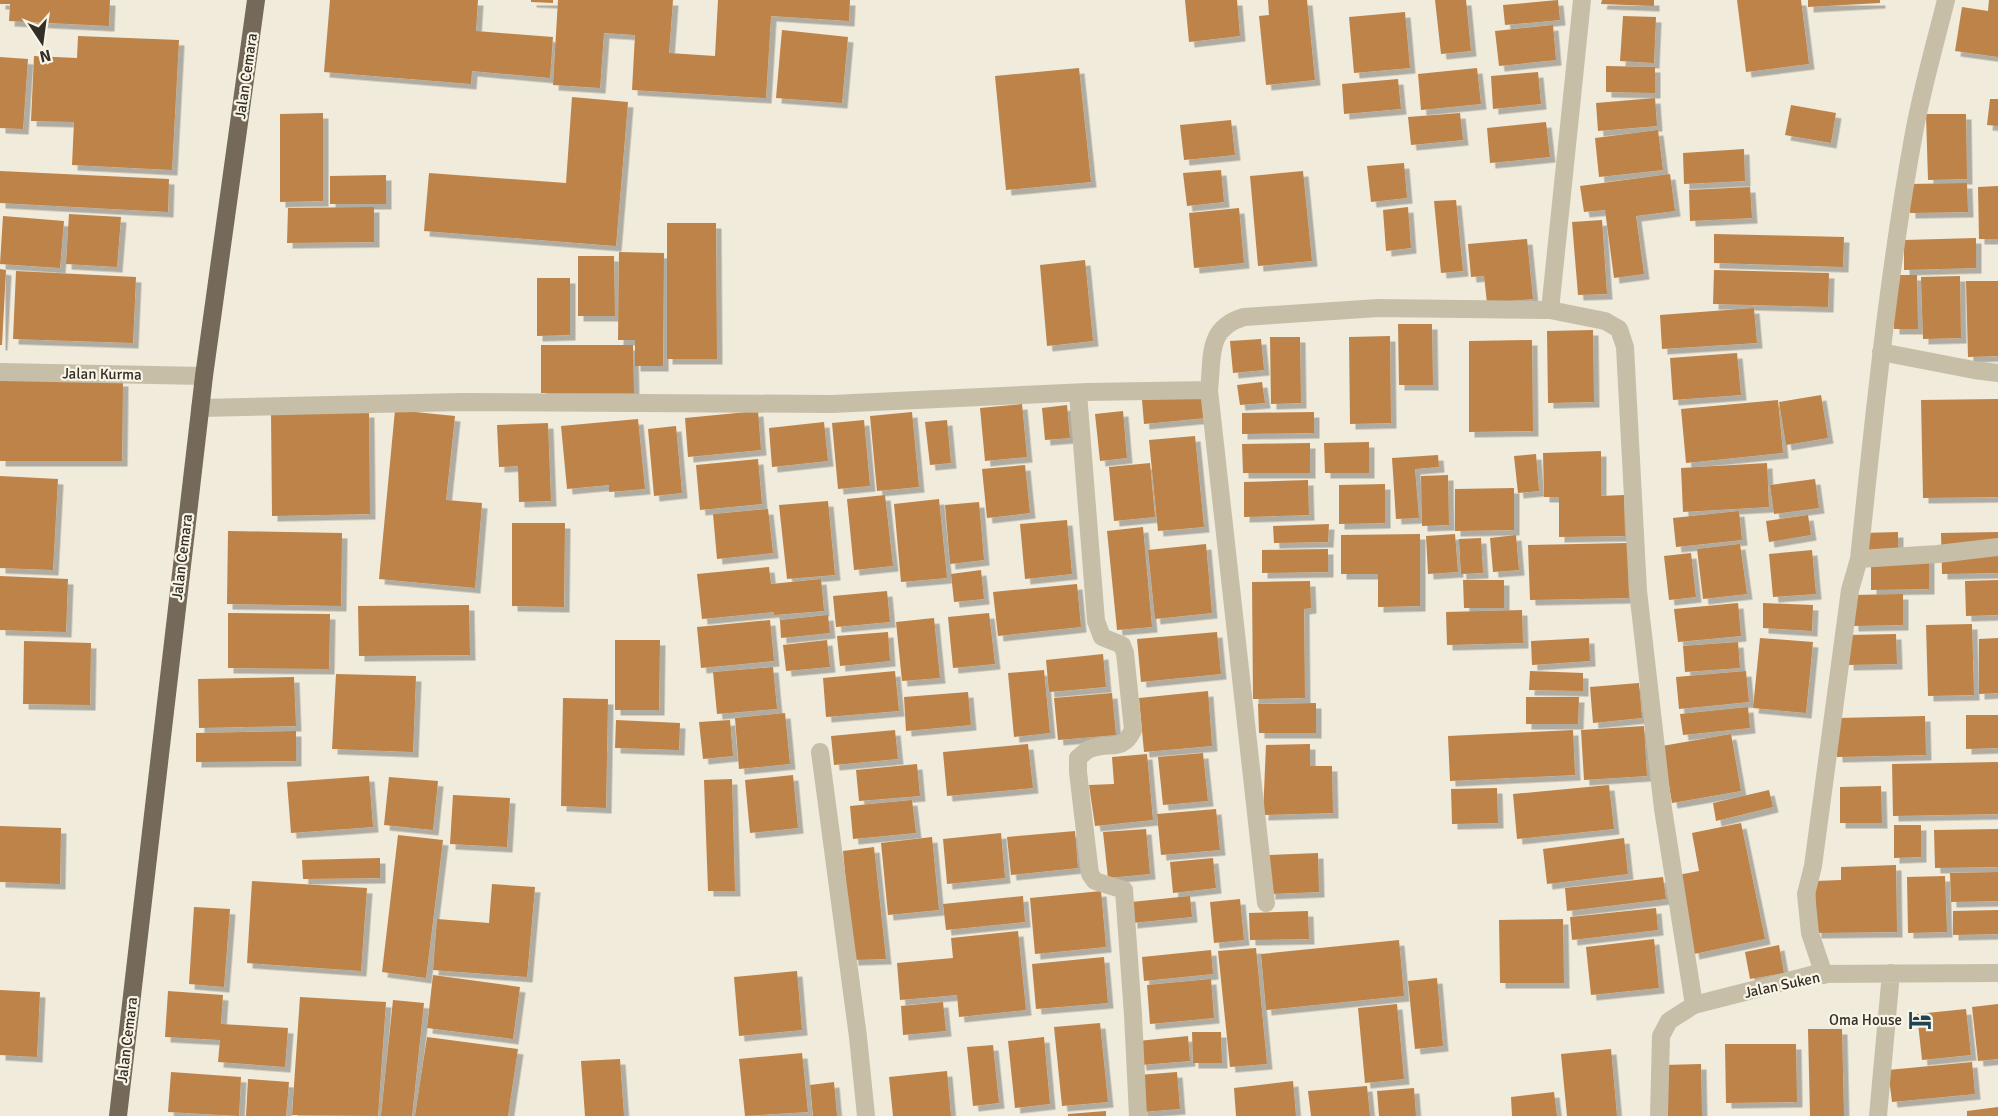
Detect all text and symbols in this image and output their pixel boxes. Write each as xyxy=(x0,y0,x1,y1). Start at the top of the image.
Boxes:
north arrow xyxy=(12,12,72,72)
street label: Jalan Cemara xyxy=(231,32,261,120)
text: N xyxy=(37,45,53,67)
street label: Jalan Kurma xyxy=(62,364,142,384)
street label: Jalan Cemara xyxy=(168,513,196,601)
street label: Jalan Suken xyxy=(1743,968,1821,1002)
street label: Jalan Cemara xyxy=(113,996,141,1084)
hotel icon: Oma House xyxy=(1907,1007,1933,1033)
place label: Oma House xyxy=(1829,1011,1902,1029)

